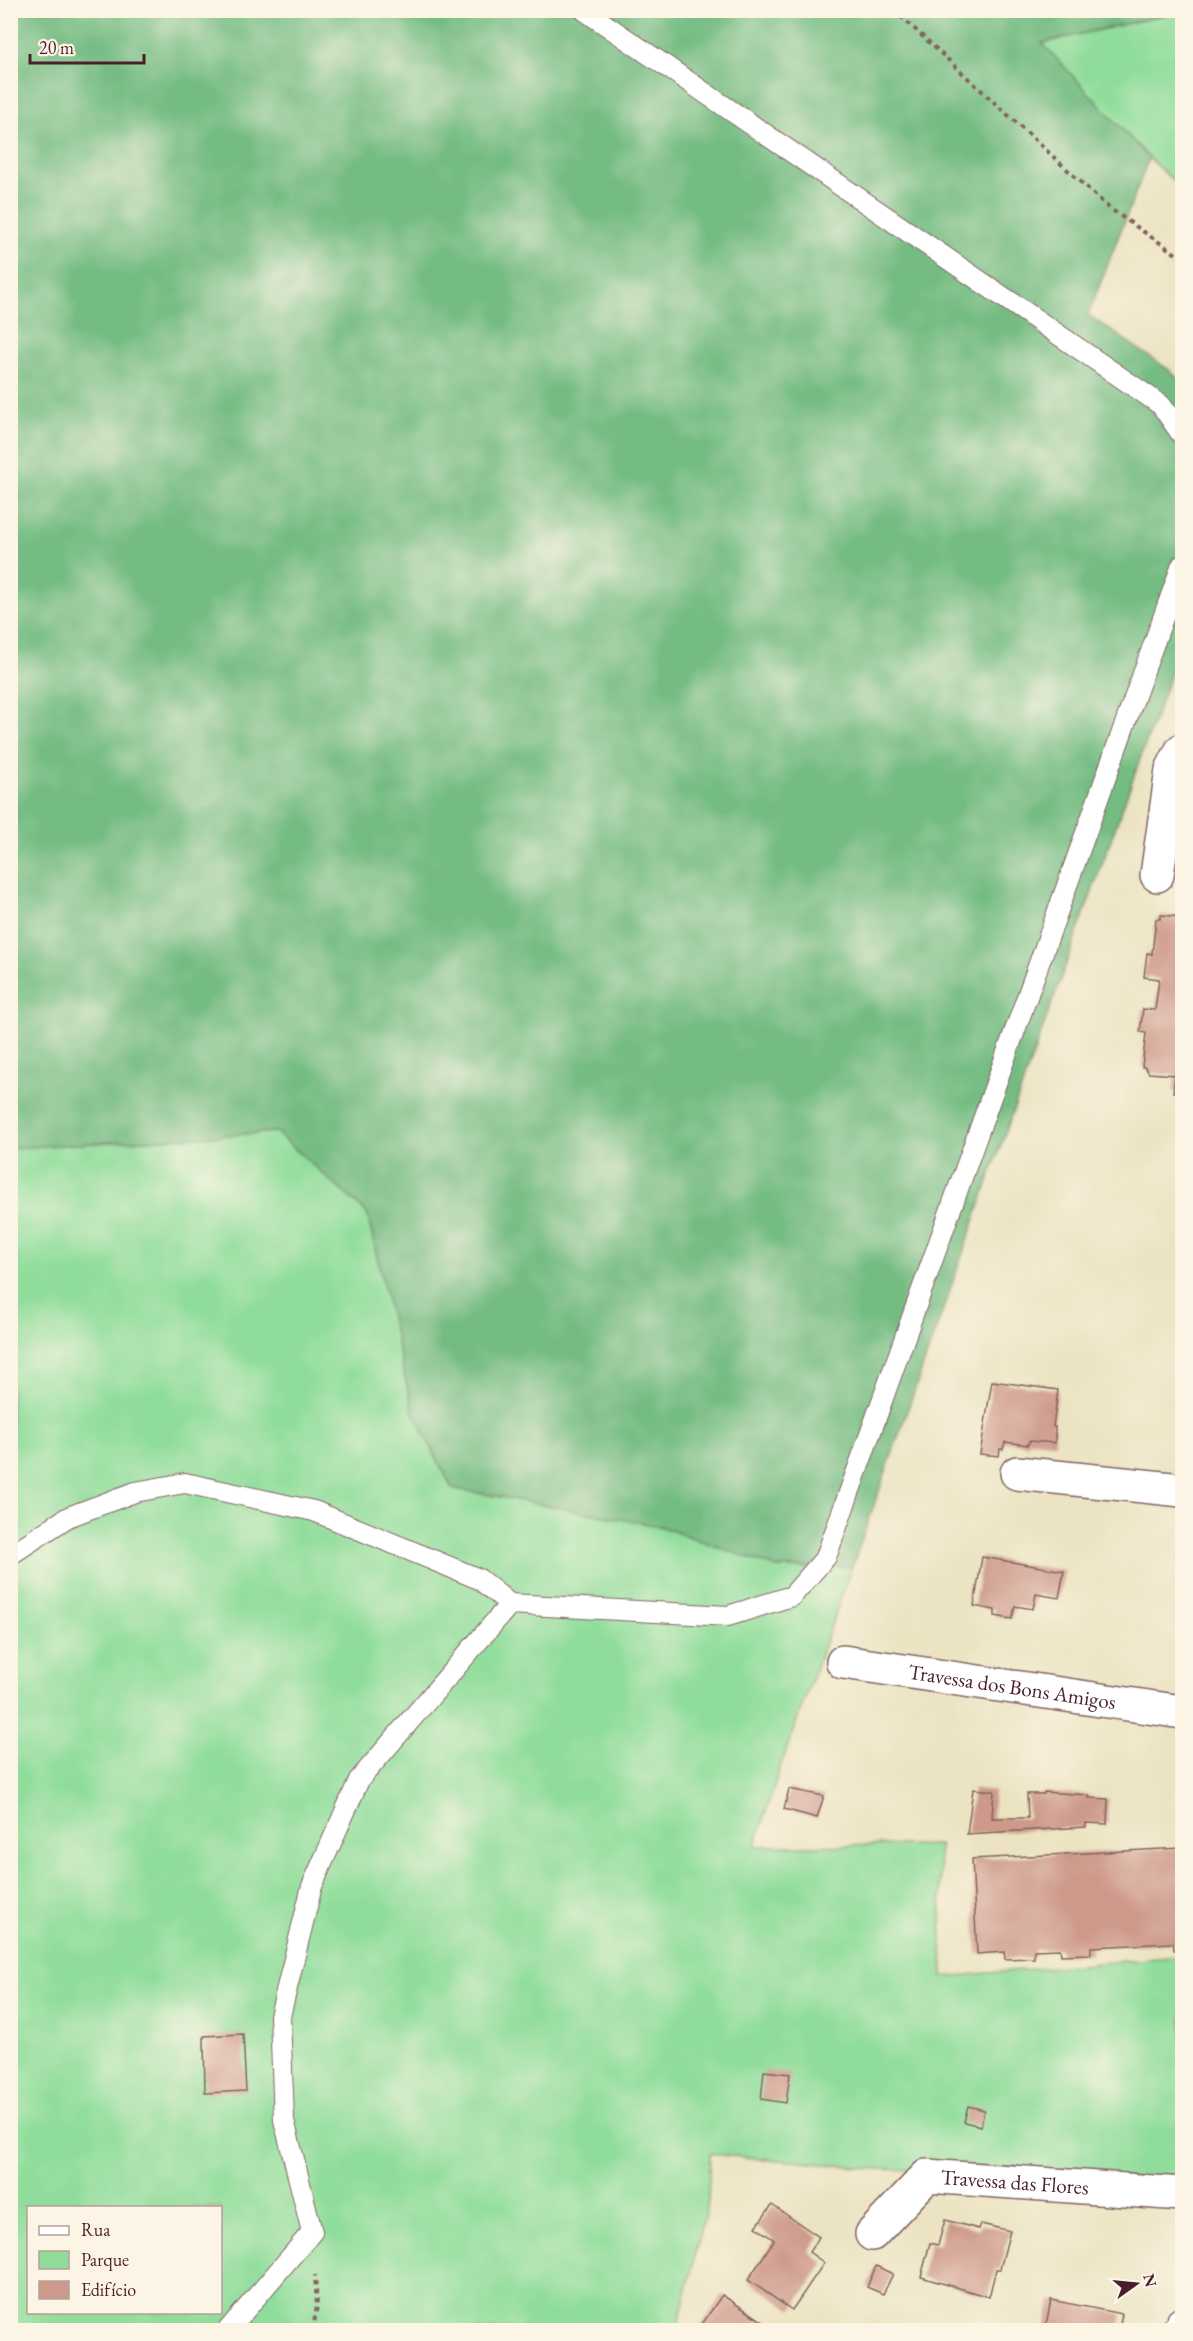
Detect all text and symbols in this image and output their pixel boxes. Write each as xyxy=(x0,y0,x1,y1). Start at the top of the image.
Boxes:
scale bar xyxy=(30,27,144,65)
text: 20 m xyxy=(39,36,74,59)
street label: Travessa dos Bons Amigos xyxy=(907,1658,1118,1715)
street label: Travessa das Flores xyxy=(940,2163,1090,2200)
legend xyxy=(27,2206,222,2314)
text: Rua xyxy=(81,2218,111,2241)
text: Parque xyxy=(81,2248,129,2271)
north arrow xyxy=(1106,2254,1166,2314)
text: N xyxy=(1138,2271,1162,2289)
text: Edifício xyxy=(81,2278,136,2301)

